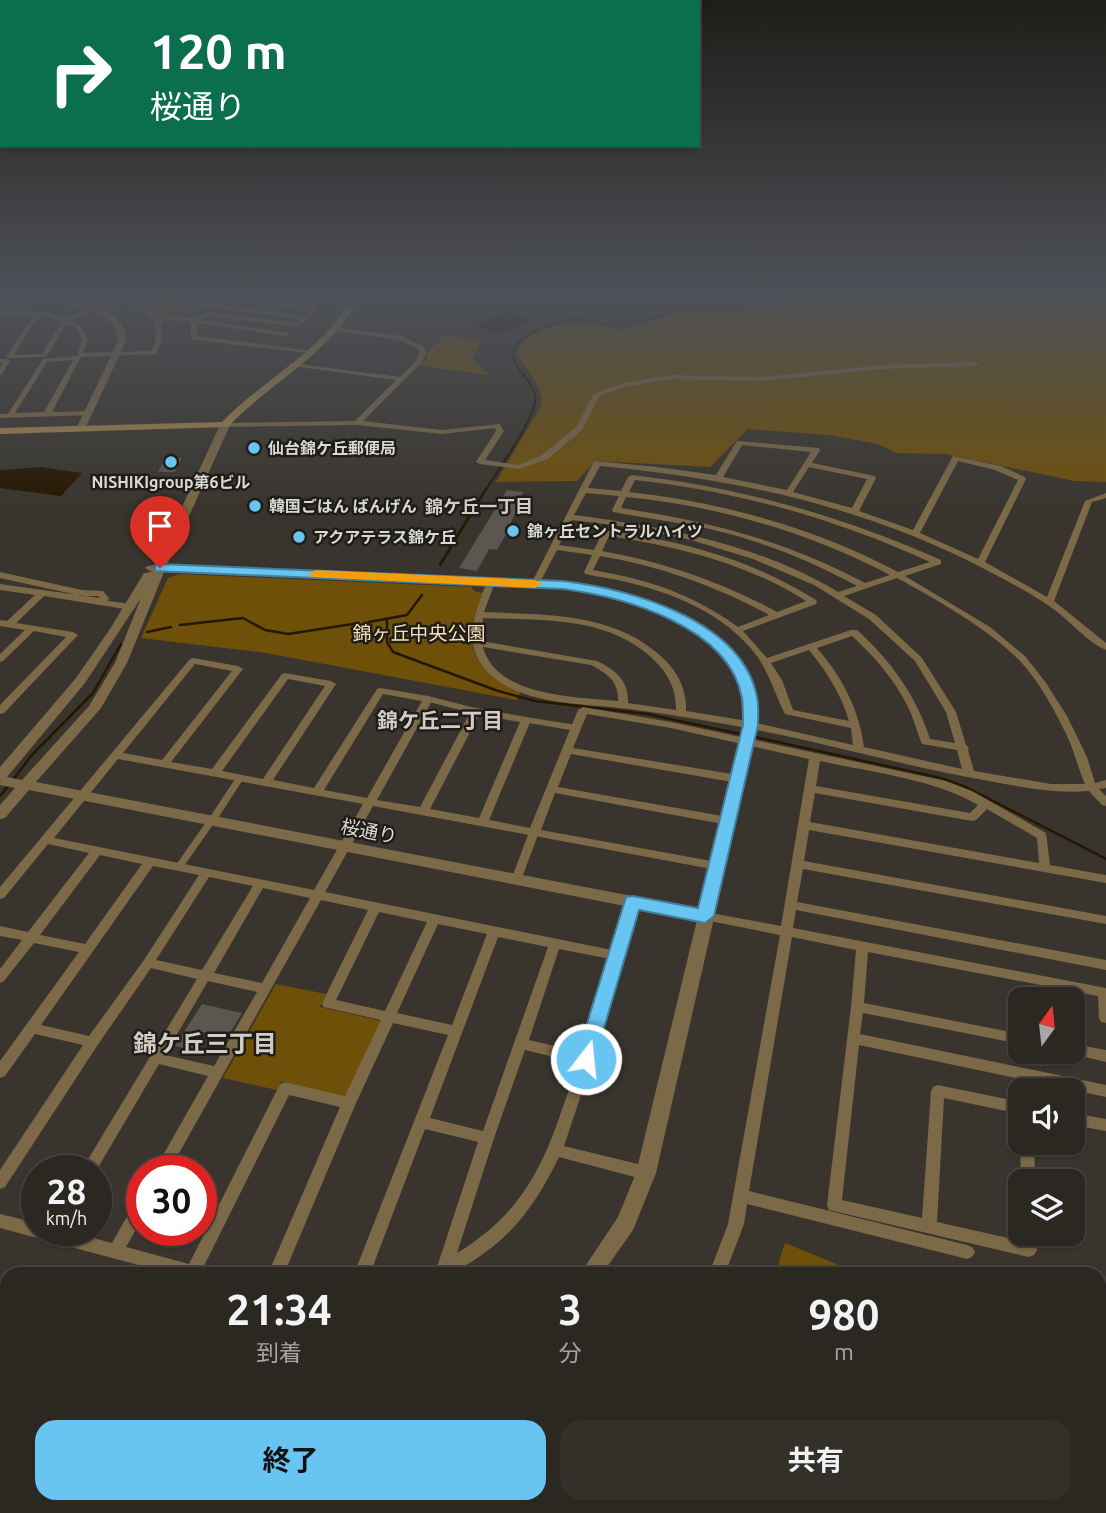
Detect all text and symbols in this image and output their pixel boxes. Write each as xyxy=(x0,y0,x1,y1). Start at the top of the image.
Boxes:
text: 120 m xyxy=(150,23,287,78)
icon: right xyxy=(35,28,126,119)
text: 桜通り xyxy=(150,88,246,124)
place label: 仙台錦ケ丘郵便局 xyxy=(267,439,396,457)
marker: 仙台錦ケ丘郵便局 xyxy=(246,440,262,456)
marker: NISHIKIgroup第6ビル xyxy=(163,454,179,470)
place label: NISHIKIgroup第6ビル xyxy=(91,473,251,491)
pin xyxy=(130,496,190,568)
district label: 錦ケ丘一丁目 xyxy=(425,496,533,516)
place label: 韓国ごはん ばんげん xyxy=(269,497,417,515)
marker: 韓国ごはん ばんげん xyxy=(247,498,263,514)
icon: arrive xyxy=(141,507,179,545)
place label: 錦ヶ丘セントラルハイツ xyxy=(527,522,703,540)
marker: 錦ヶ丘セントラルハイツ xyxy=(505,523,521,539)
place label: アクアテラス錦ケ丘 xyxy=(313,528,456,546)
marker: アクアテラス錦ケ丘 xyxy=(291,529,307,545)
park label: 錦ヶ丘中央公園 xyxy=(352,622,486,644)
district label: 錦ケ丘二丁目 xyxy=(377,708,503,732)
street label: 桜通り xyxy=(339,815,399,847)
north arrow xyxy=(1008,987,1085,1064)
map controls xyxy=(1008,987,1085,1246)
position arrow xyxy=(549,1022,623,1096)
district label: 錦ケ丘三丁目 xyxy=(133,1030,277,1057)
button: sound xyxy=(1008,1078,1085,1155)
speed limit sign: 30 xyxy=(126,1155,217,1246)
button: layers xyxy=(1008,1169,1085,1246)
text: 28 xyxy=(47,1171,86,1211)
text: km/h xyxy=(46,1208,87,1228)
text: 21:34 xyxy=(227,1286,332,1333)
text: 3 xyxy=(558,1286,582,1333)
text: 980 xyxy=(808,1291,879,1338)
text: m xyxy=(834,1339,854,1364)
text: 到着 xyxy=(256,1340,302,1365)
text: 分 xyxy=(559,1340,582,1365)
button: 終了 xyxy=(35,1420,546,1500)
button: 共有 xyxy=(560,1420,1071,1500)

